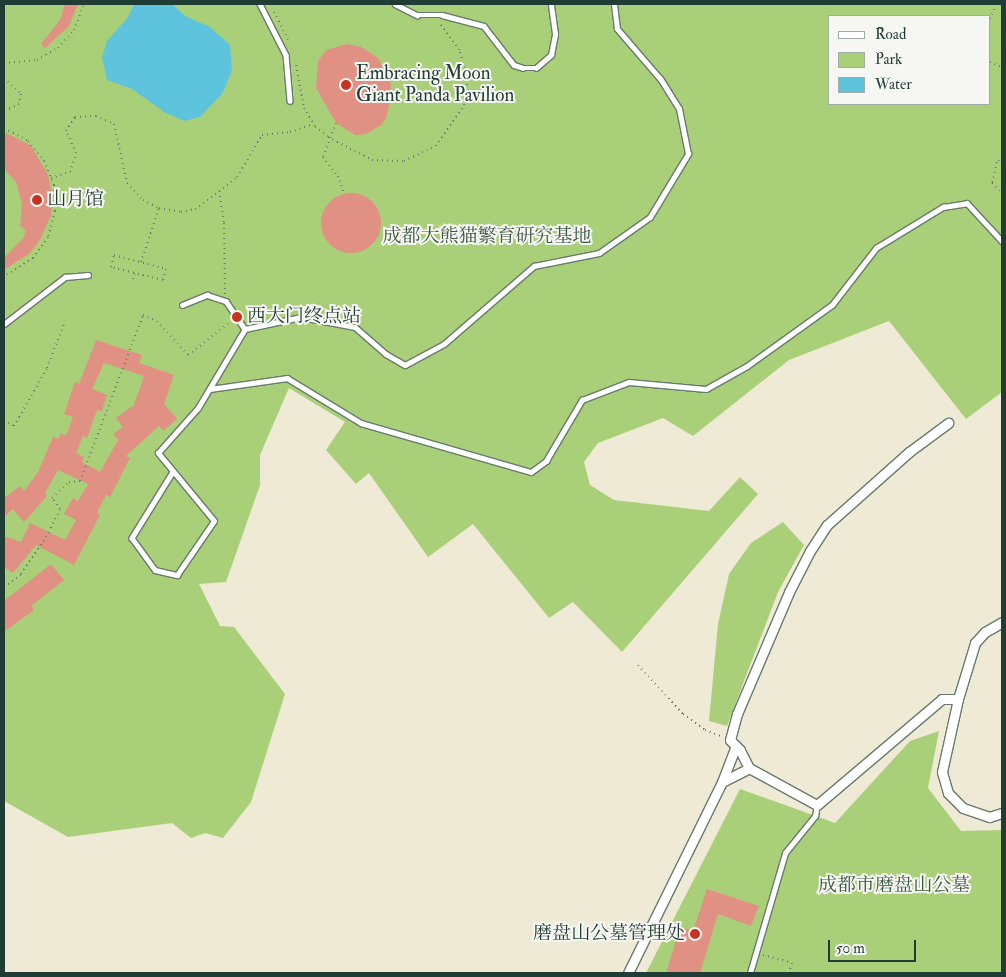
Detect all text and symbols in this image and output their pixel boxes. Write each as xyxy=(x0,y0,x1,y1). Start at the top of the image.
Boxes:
legend xyxy=(828,15,991,105)
text: Road xyxy=(875,25,906,44)
text: Park xyxy=(875,50,902,69)
place label: Embracing Moon Giant Panda Pavilion xyxy=(356,63,514,107)
text: Water xyxy=(875,75,912,94)
marker: Embracing Moon Giant Panda Pavilion xyxy=(340,79,352,91)
place label: 山月馆 xyxy=(47,189,104,211)
marker: 山月馆 xyxy=(31,194,43,206)
park label: 成都大熊猫繁育研究基地 xyxy=(383,226,591,248)
place label: 西大门终点站 xyxy=(247,306,361,328)
marker: 西大门终点站 xyxy=(231,311,243,323)
park label: 成都市磨盘山公墓 xyxy=(818,875,970,897)
place label: 磨盘山公墓管理处 xyxy=(533,923,685,945)
marker: 磨盘山公墓管理处 xyxy=(689,928,701,940)
scale bar xyxy=(831,930,918,962)
text: 50 m xyxy=(836,939,865,958)

